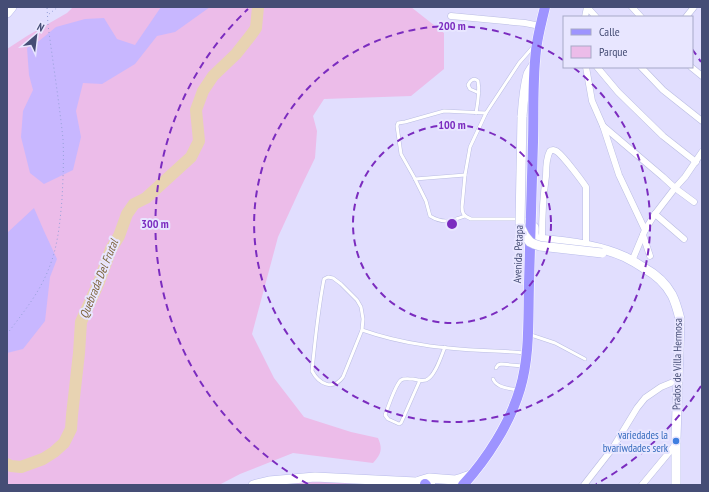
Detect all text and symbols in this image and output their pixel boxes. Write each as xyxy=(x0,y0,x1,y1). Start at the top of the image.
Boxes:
north arrow xyxy=(16,16,56,56)
legend xyxy=(563,16,693,68)
text: 200 m xyxy=(438,18,466,33)
text: N xyxy=(35,20,47,35)
text: Calle xyxy=(599,24,620,39)
text: Parque xyxy=(599,44,628,59)
text: 100 m xyxy=(438,117,466,132)
text: 300 m xyxy=(141,216,169,231)
centre of rings xyxy=(445,217,459,231)
street label: Avenida Petapa xyxy=(510,225,526,283)
water label: Quebrada Del Frutal xyxy=(76,236,122,320)
street label: Prados de Villa Hermosa xyxy=(669,318,685,410)
place label: variedades la bvariwdades serk xyxy=(603,428,669,455)
marker: variedades la bvariwdades serk xyxy=(671,436,681,446)

